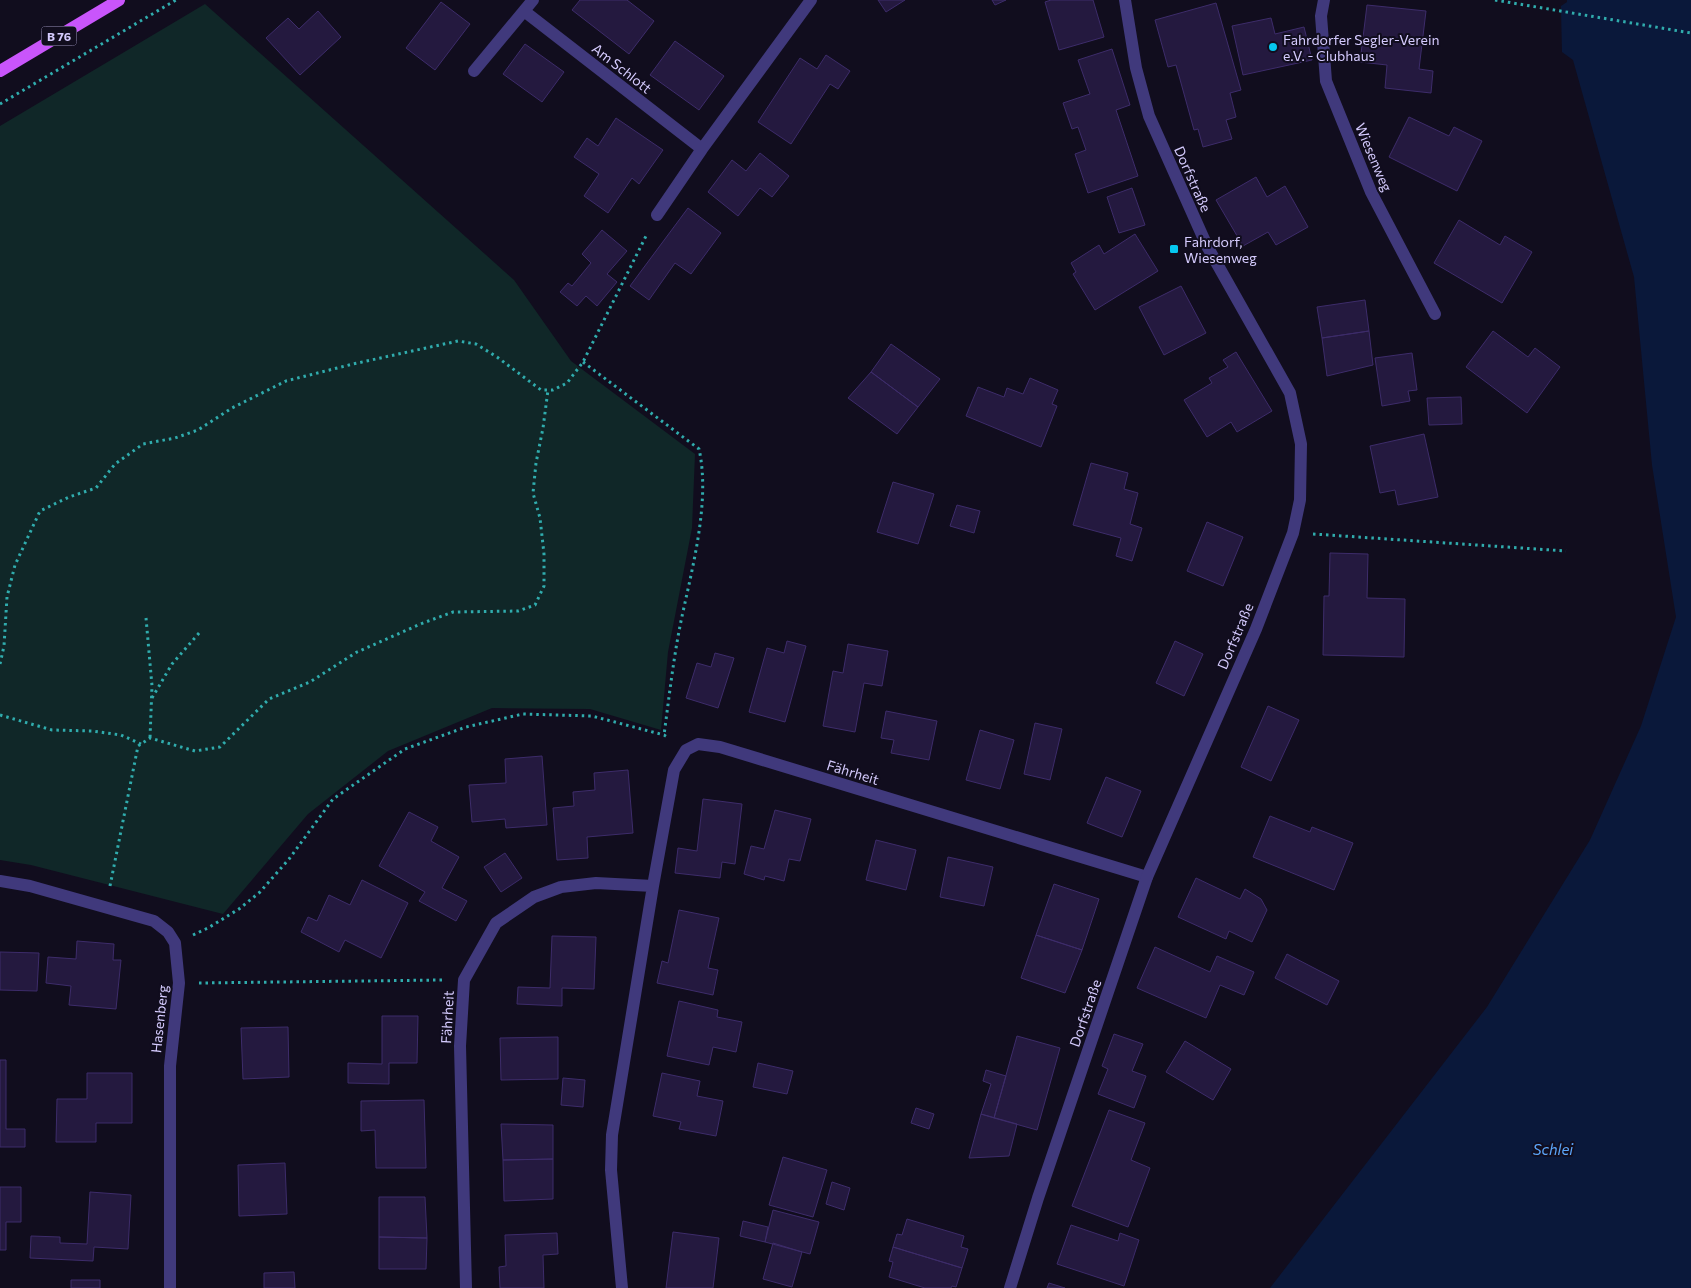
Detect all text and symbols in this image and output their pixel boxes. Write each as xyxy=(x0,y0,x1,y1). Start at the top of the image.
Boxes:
road number: B 76 xyxy=(42,27,76,46)
place label: Fahrdorfer Segler-Verein e.V. - Clubhaus xyxy=(1283,31,1440,64)
street label: Am Schlott xyxy=(589,39,655,97)
marker: Fahrdorfer Segler-Verein e.V. - Clubhaus xyxy=(1267,41,1279,53)
street label: Wiesenweg xyxy=(1352,120,1396,194)
street label: Dorfstraße xyxy=(1171,143,1215,215)
place label: Fahrdorf, Wiesenweg xyxy=(1184,233,1257,266)
marker: Fahrdorf, Wiesenweg xyxy=(1168,243,1180,255)
street label: Dorfstraße xyxy=(1213,600,1257,672)
street label: Fährheit xyxy=(825,756,881,788)
street label: Dorfstraße xyxy=(1066,977,1104,1049)
street label: Hasenberg xyxy=(147,984,171,1054)
street label: Fährheit xyxy=(437,990,457,1044)
water label: Schlei xyxy=(1533,1140,1574,1158)

